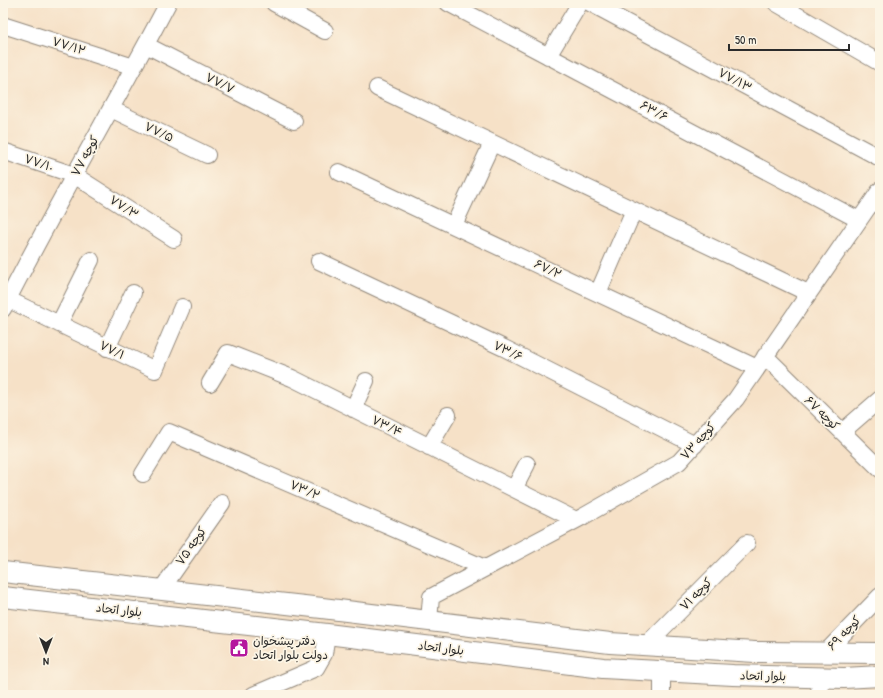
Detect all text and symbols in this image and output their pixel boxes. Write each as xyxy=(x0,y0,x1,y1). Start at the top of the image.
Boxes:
scale bar xyxy=(729,26,849,52)
text: 50 m xyxy=(735,31,756,48)
street label: ۷۷/۱۲ xyxy=(50,32,88,59)
street label: ۷۷/۱۳ xyxy=(715,64,755,96)
street label: ۷۷/۷ xyxy=(203,68,238,97)
street label: ۶۳/۶ xyxy=(637,96,671,125)
street label: ۷۷/۵ xyxy=(142,117,177,146)
street label: کوچه ۷۷ xyxy=(66,132,103,179)
street label: ۷۷/۱۰ xyxy=(22,150,56,175)
street label: ۷۷/۳ xyxy=(106,191,142,222)
street label: ۶۷/۲ xyxy=(532,255,565,282)
street label: ۷۷/۱ xyxy=(97,336,128,363)
street label: ۷۳/۶ xyxy=(491,336,526,365)
street label: کوچه ۶۷ xyxy=(801,392,844,434)
street label: ۷۳/۴ xyxy=(369,411,406,440)
street label: کوچه ۷۳ xyxy=(676,418,719,463)
street label: ۷۳/۲ xyxy=(287,476,323,504)
street label: کوچه ۷۵ xyxy=(171,523,210,569)
street label: کوچه ۷۱ xyxy=(675,573,716,614)
street label: بلوار اتحاد xyxy=(95,599,143,620)
street label: کوچه ۶۹ xyxy=(823,612,864,654)
north arrow xyxy=(26,632,66,672)
place label: دفتر پیشخوان دولت بلوار اتحاد xyxy=(253,632,328,663)
street label: بلوار اتحاد xyxy=(417,636,465,659)
public building icon: دفتر پیشخوان دولت بلوار اتحاد xyxy=(228,637,250,659)
text: N xyxy=(43,655,49,669)
street label: بلوار اتحاد xyxy=(740,667,786,684)

